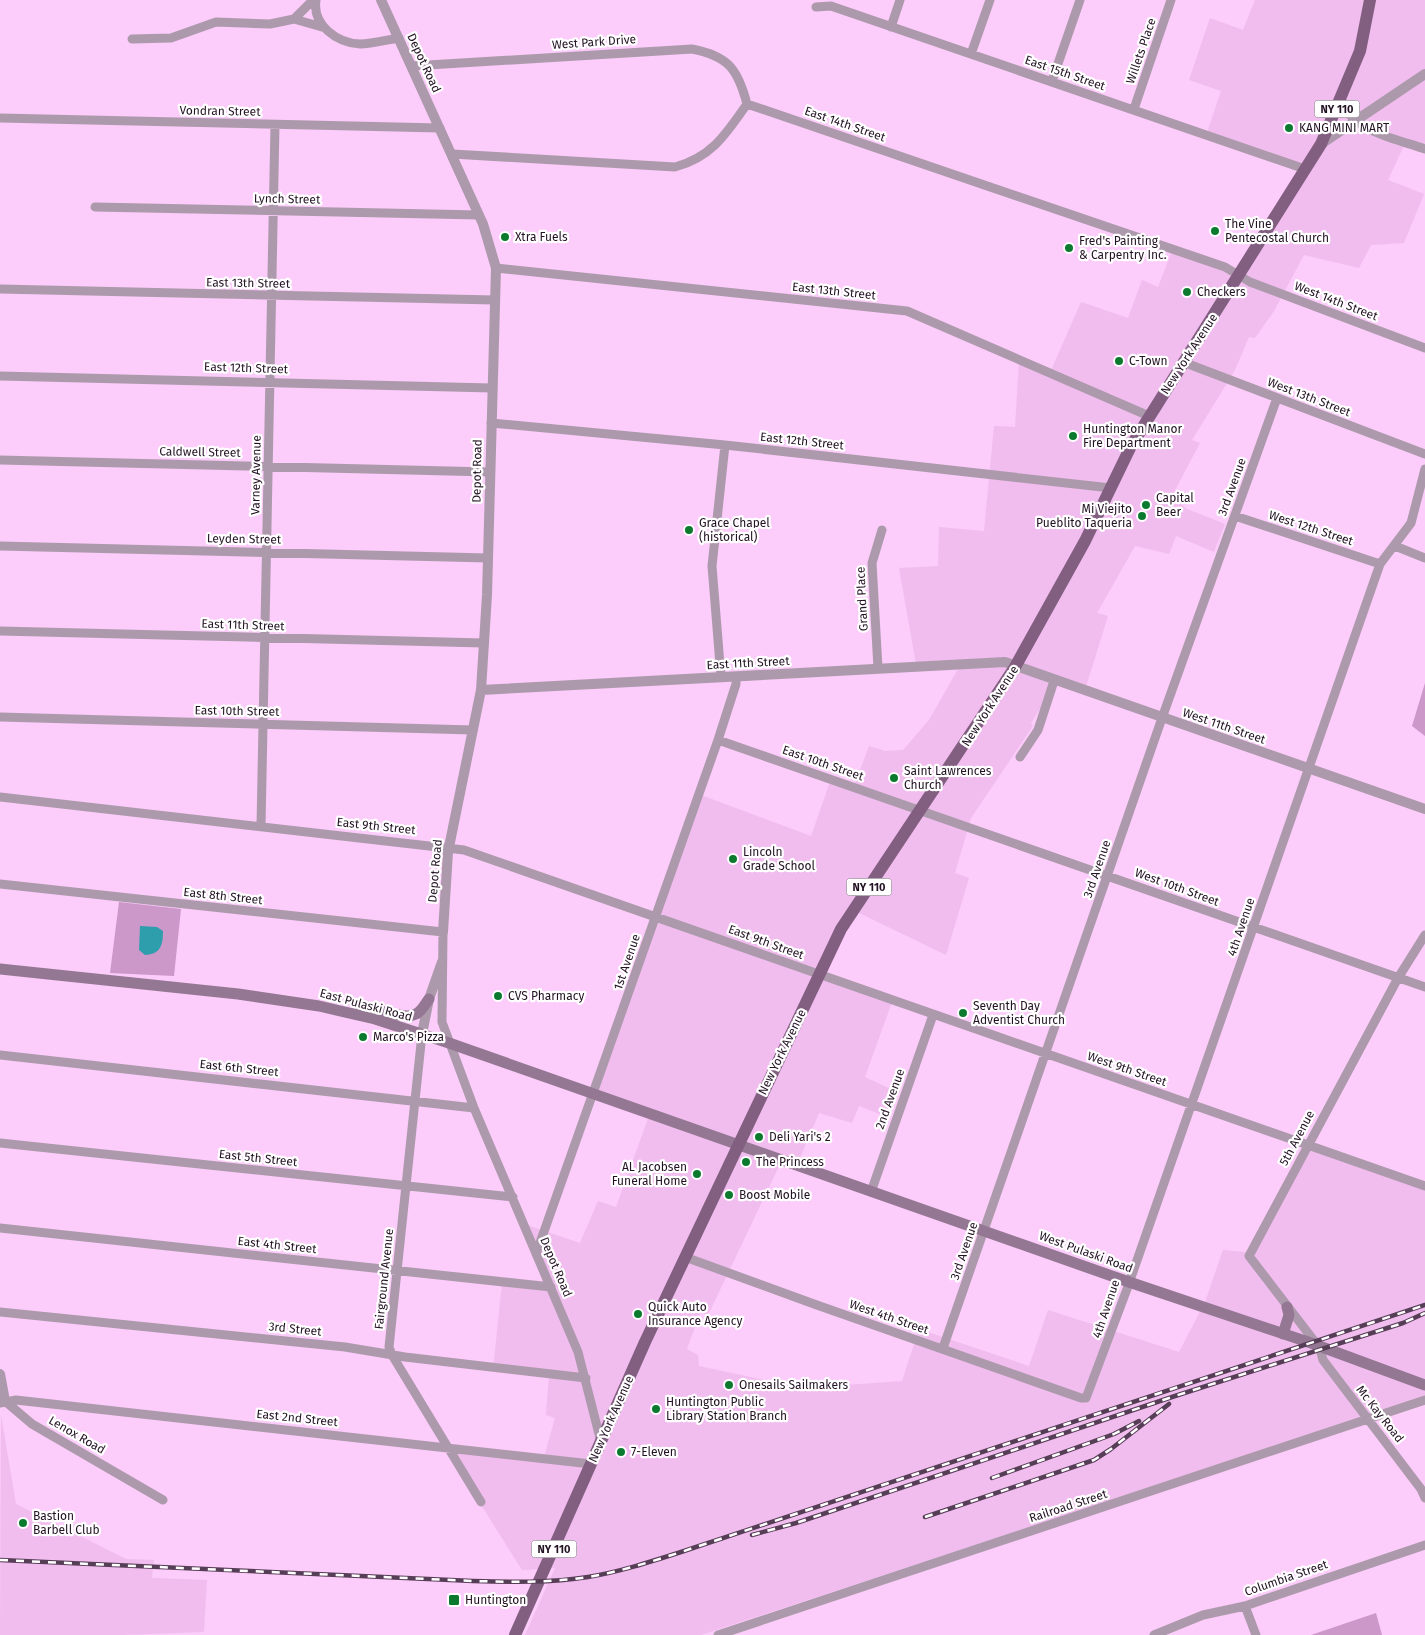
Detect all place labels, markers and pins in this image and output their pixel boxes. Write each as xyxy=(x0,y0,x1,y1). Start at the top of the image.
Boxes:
place label: KANG MINI MART xyxy=(1299,121,1390,135)
marker: KANG MINI MART xyxy=(1283,122,1295,134)
place label: The Vine Pentecostal Church xyxy=(1225,217,1329,245)
marker: The Vine Pentecostal Church xyxy=(1209,225,1221,237)
place label: Xtra Fuels xyxy=(515,230,568,244)
marker: Xtra Fuels xyxy=(499,231,511,243)
place label: Fred's Painting & Carpentry Inc. xyxy=(1079,234,1167,262)
marker: Fred's Painting & Carpentry Inc. xyxy=(1063,242,1075,254)
place label: Checkers xyxy=(1197,285,1246,299)
marker: Checkers xyxy=(1181,286,1193,298)
place label: C-Town xyxy=(1129,354,1167,368)
marker: C-Town xyxy=(1113,355,1125,367)
place label: Huntington Manor Fire Department xyxy=(1083,422,1182,450)
marker: Huntington Manor Fire Department xyxy=(1067,430,1079,442)
place label: Capital Beer xyxy=(1156,491,1194,519)
marker: Capital Beer xyxy=(1140,499,1152,511)
place label: Mi Viejito Pueblito Taqueria xyxy=(1036,502,1132,530)
marker: Mi Viejito Pueblito Taqueria xyxy=(1136,510,1148,522)
place label: Grace Chapel (historical) xyxy=(699,516,770,544)
marker: Grace Chapel (historical) xyxy=(683,524,695,536)
place label: Saint Lawrences Church xyxy=(904,764,992,792)
marker: Saint Lawrences Church xyxy=(888,772,900,784)
place label: Lincoln Grade School xyxy=(743,845,816,873)
marker: Lincoln Grade School xyxy=(727,853,739,865)
place label: CVS Pharmacy xyxy=(508,989,584,1003)
marker: CVS Pharmacy xyxy=(492,990,504,1002)
place label: Seventh Day Adventist Church xyxy=(973,999,1065,1027)
marker: Seventh Day Adventist Church xyxy=(957,1007,969,1019)
place label: Marco's Pizza xyxy=(373,1030,444,1044)
marker: Marco's Pizza xyxy=(357,1031,369,1043)
place label: Deli Yari's 2 xyxy=(769,1130,831,1144)
marker: Deli Yari's 2 xyxy=(753,1131,765,1143)
place label: The Princess xyxy=(756,1155,824,1169)
marker: The Princess xyxy=(740,1156,752,1168)
place label: AL Jacobsen Funeral Home xyxy=(612,1160,687,1188)
marker: AL Jacobsen Funeral Home xyxy=(691,1168,703,1180)
place label: Boost Mobile xyxy=(739,1188,810,1202)
marker: Boost Mobile xyxy=(723,1189,735,1201)
place label: Quick Auto Insurance Agency xyxy=(648,1300,742,1328)
marker: Quick Auto Insurance Agency xyxy=(632,1308,644,1320)
place label: Onesails Sailmakers xyxy=(739,1378,848,1392)
marker: Onesails Sailmakers xyxy=(723,1379,735,1391)
place label: Huntington Public Library Station Branch xyxy=(666,1395,787,1423)
marker: Huntington Public Library Station Branch xyxy=(650,1403,662,1415)
place label: 7-Eleven xyxy=(631,1445,677,1459)
marker: 7-Eleven xyxy=(615,1446,627,1458)
place label: Bastion Barbell Club xyxy=(33,1509,100,1537)
marker: Bastion Barbell Club xyxy=(17,1517,29,1529)
marker: Huntington xyxy=(447,1593,461,1607)
place label: Huntington xyxy=(465,1593,526,1607)

